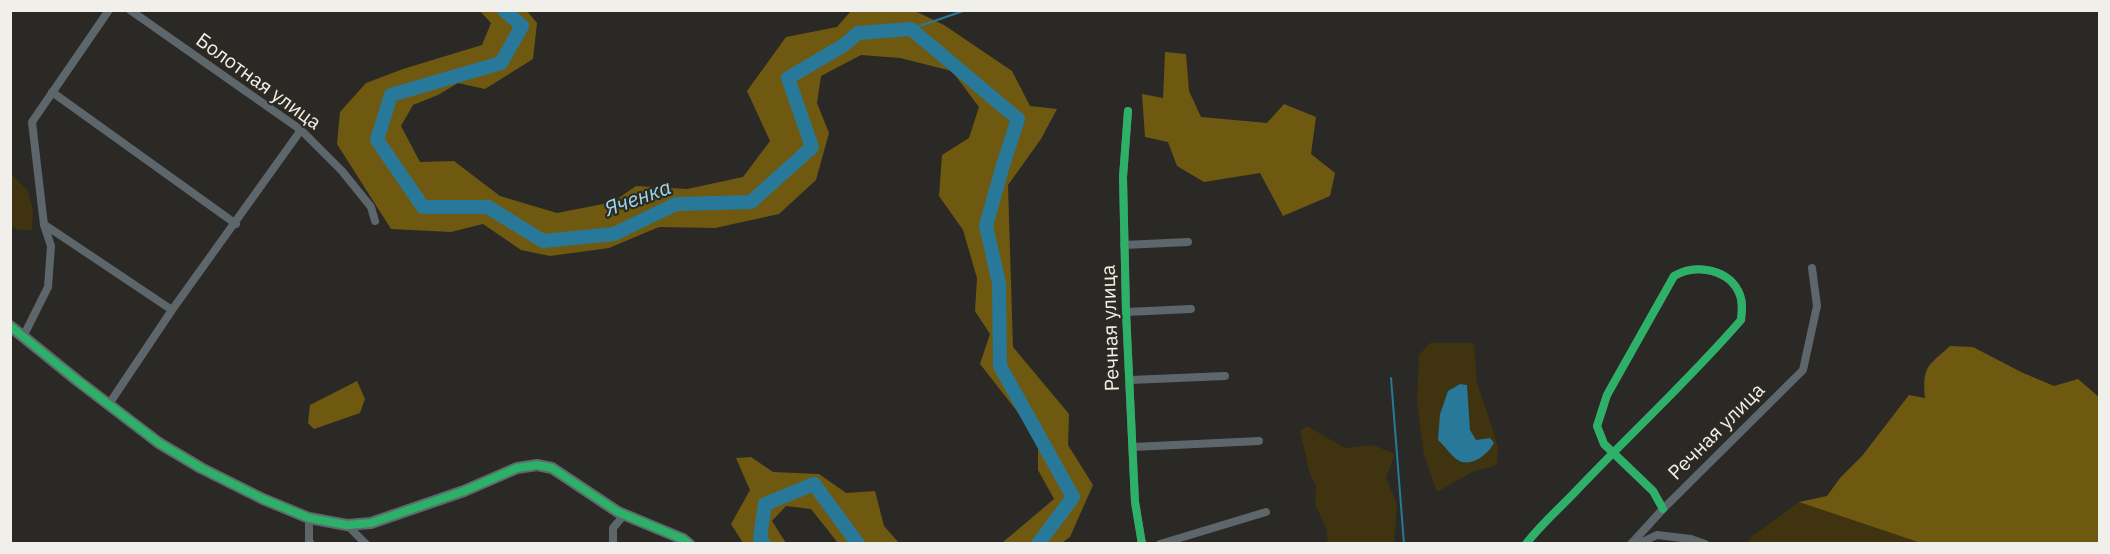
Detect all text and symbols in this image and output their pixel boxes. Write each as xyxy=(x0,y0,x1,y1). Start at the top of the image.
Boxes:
street label: Болотная улица xyxy=(191,29,325,135)
water label: Яченка xyxy=(601,175,675,223)
street label: Речная улица xyxy=(1097,264,1125,392)
street label: Речная улица xyxy=(1664,379,1770,485)

